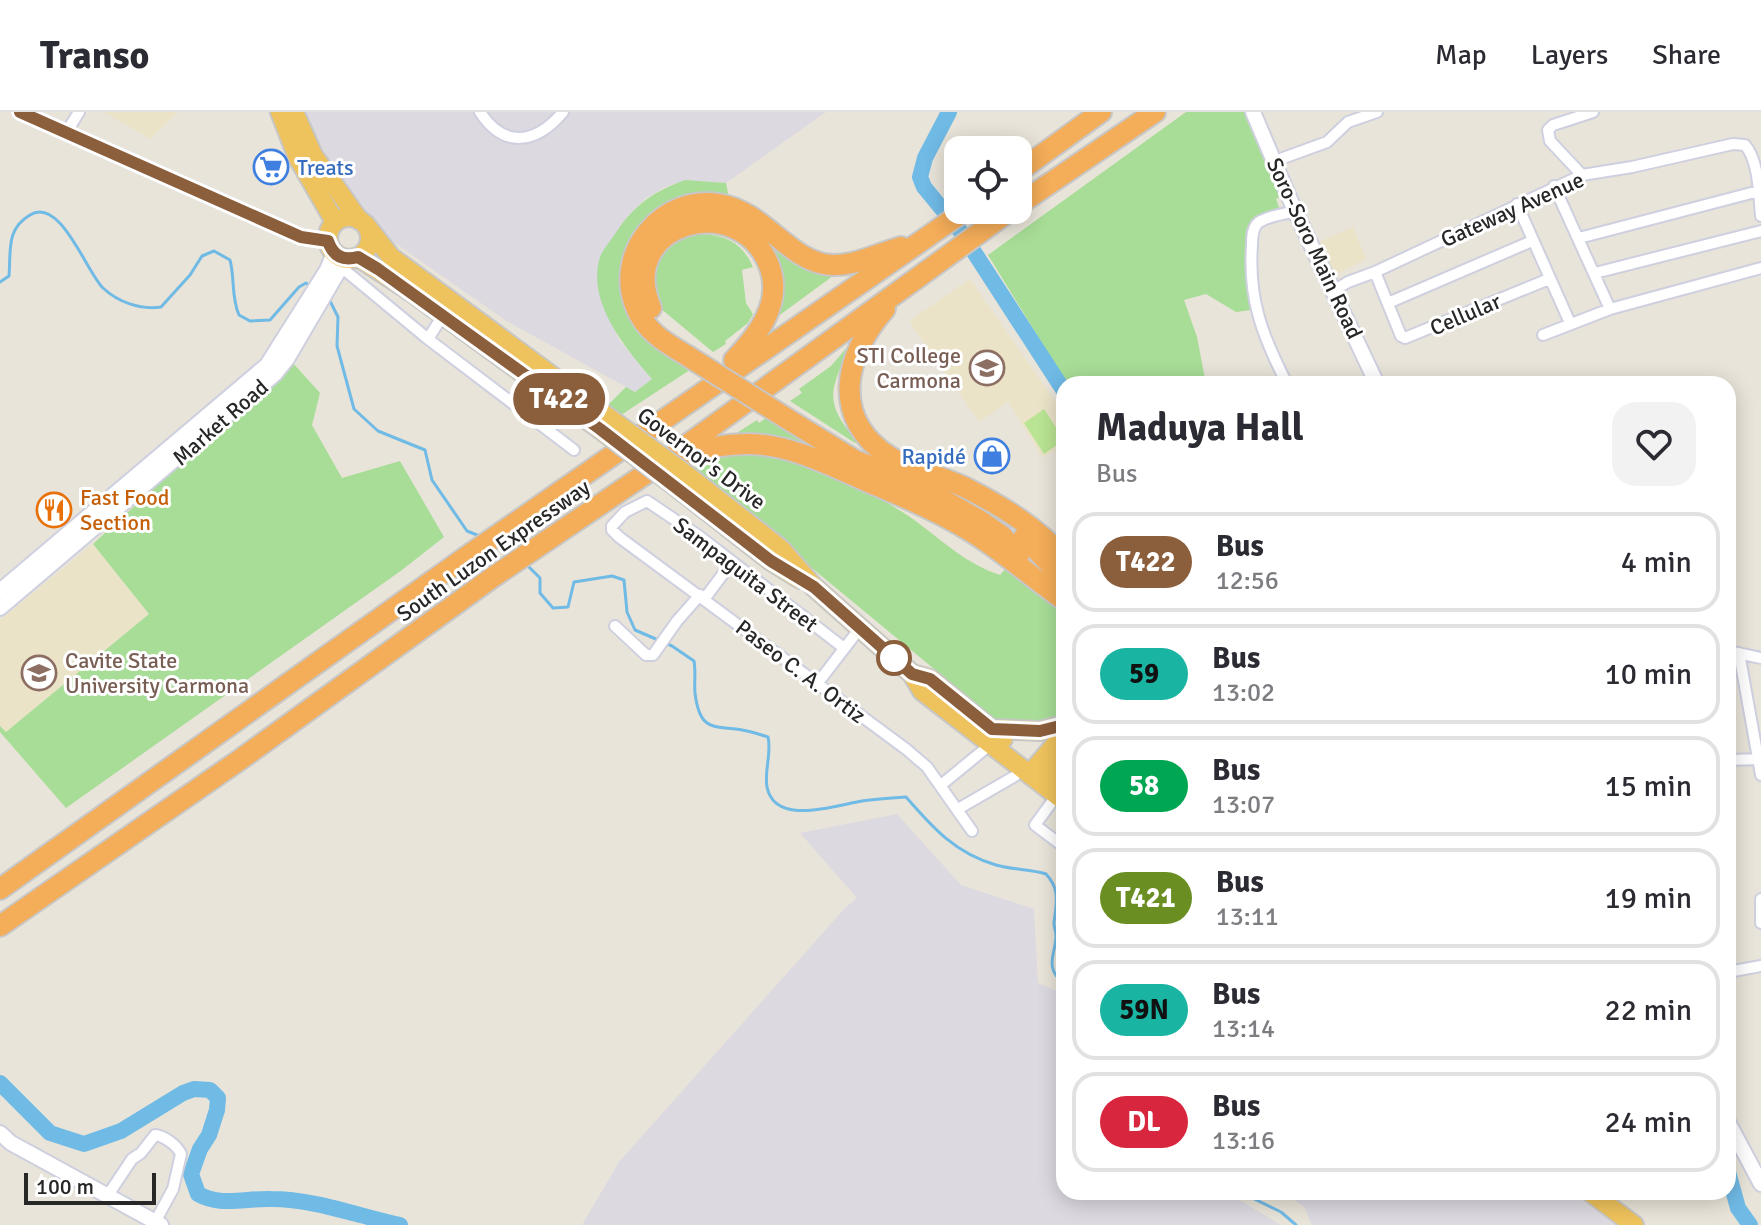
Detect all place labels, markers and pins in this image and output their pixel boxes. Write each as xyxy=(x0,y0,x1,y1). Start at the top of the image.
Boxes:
supermarket icon: Treats xyxy=(252,148,290,186)
place label: Treats xyxy=(297,154,354,181)
place label: STI College Carmona xyxy=(857,342,961,394)
school or university icon: STI College Carmona xyxy=(968,349,1006,387)
shop icon: Rapidé xyxy=(973,437,1011,475)
place label: Rapidé xyxy=(902,443,966,470)
place label: Fast Food Section xyxy=(80,484,169,536)
restaurant icon: Fast Food Section xyxy=(35,491,73,529)
unlabelled marker xyxy=(877,641,911,675)
place label: Cavite State University Carmona xyxy=(65,647,249,699)
school or university icon: Cavite State University Carmona xyxy=(20,654,58,692)

